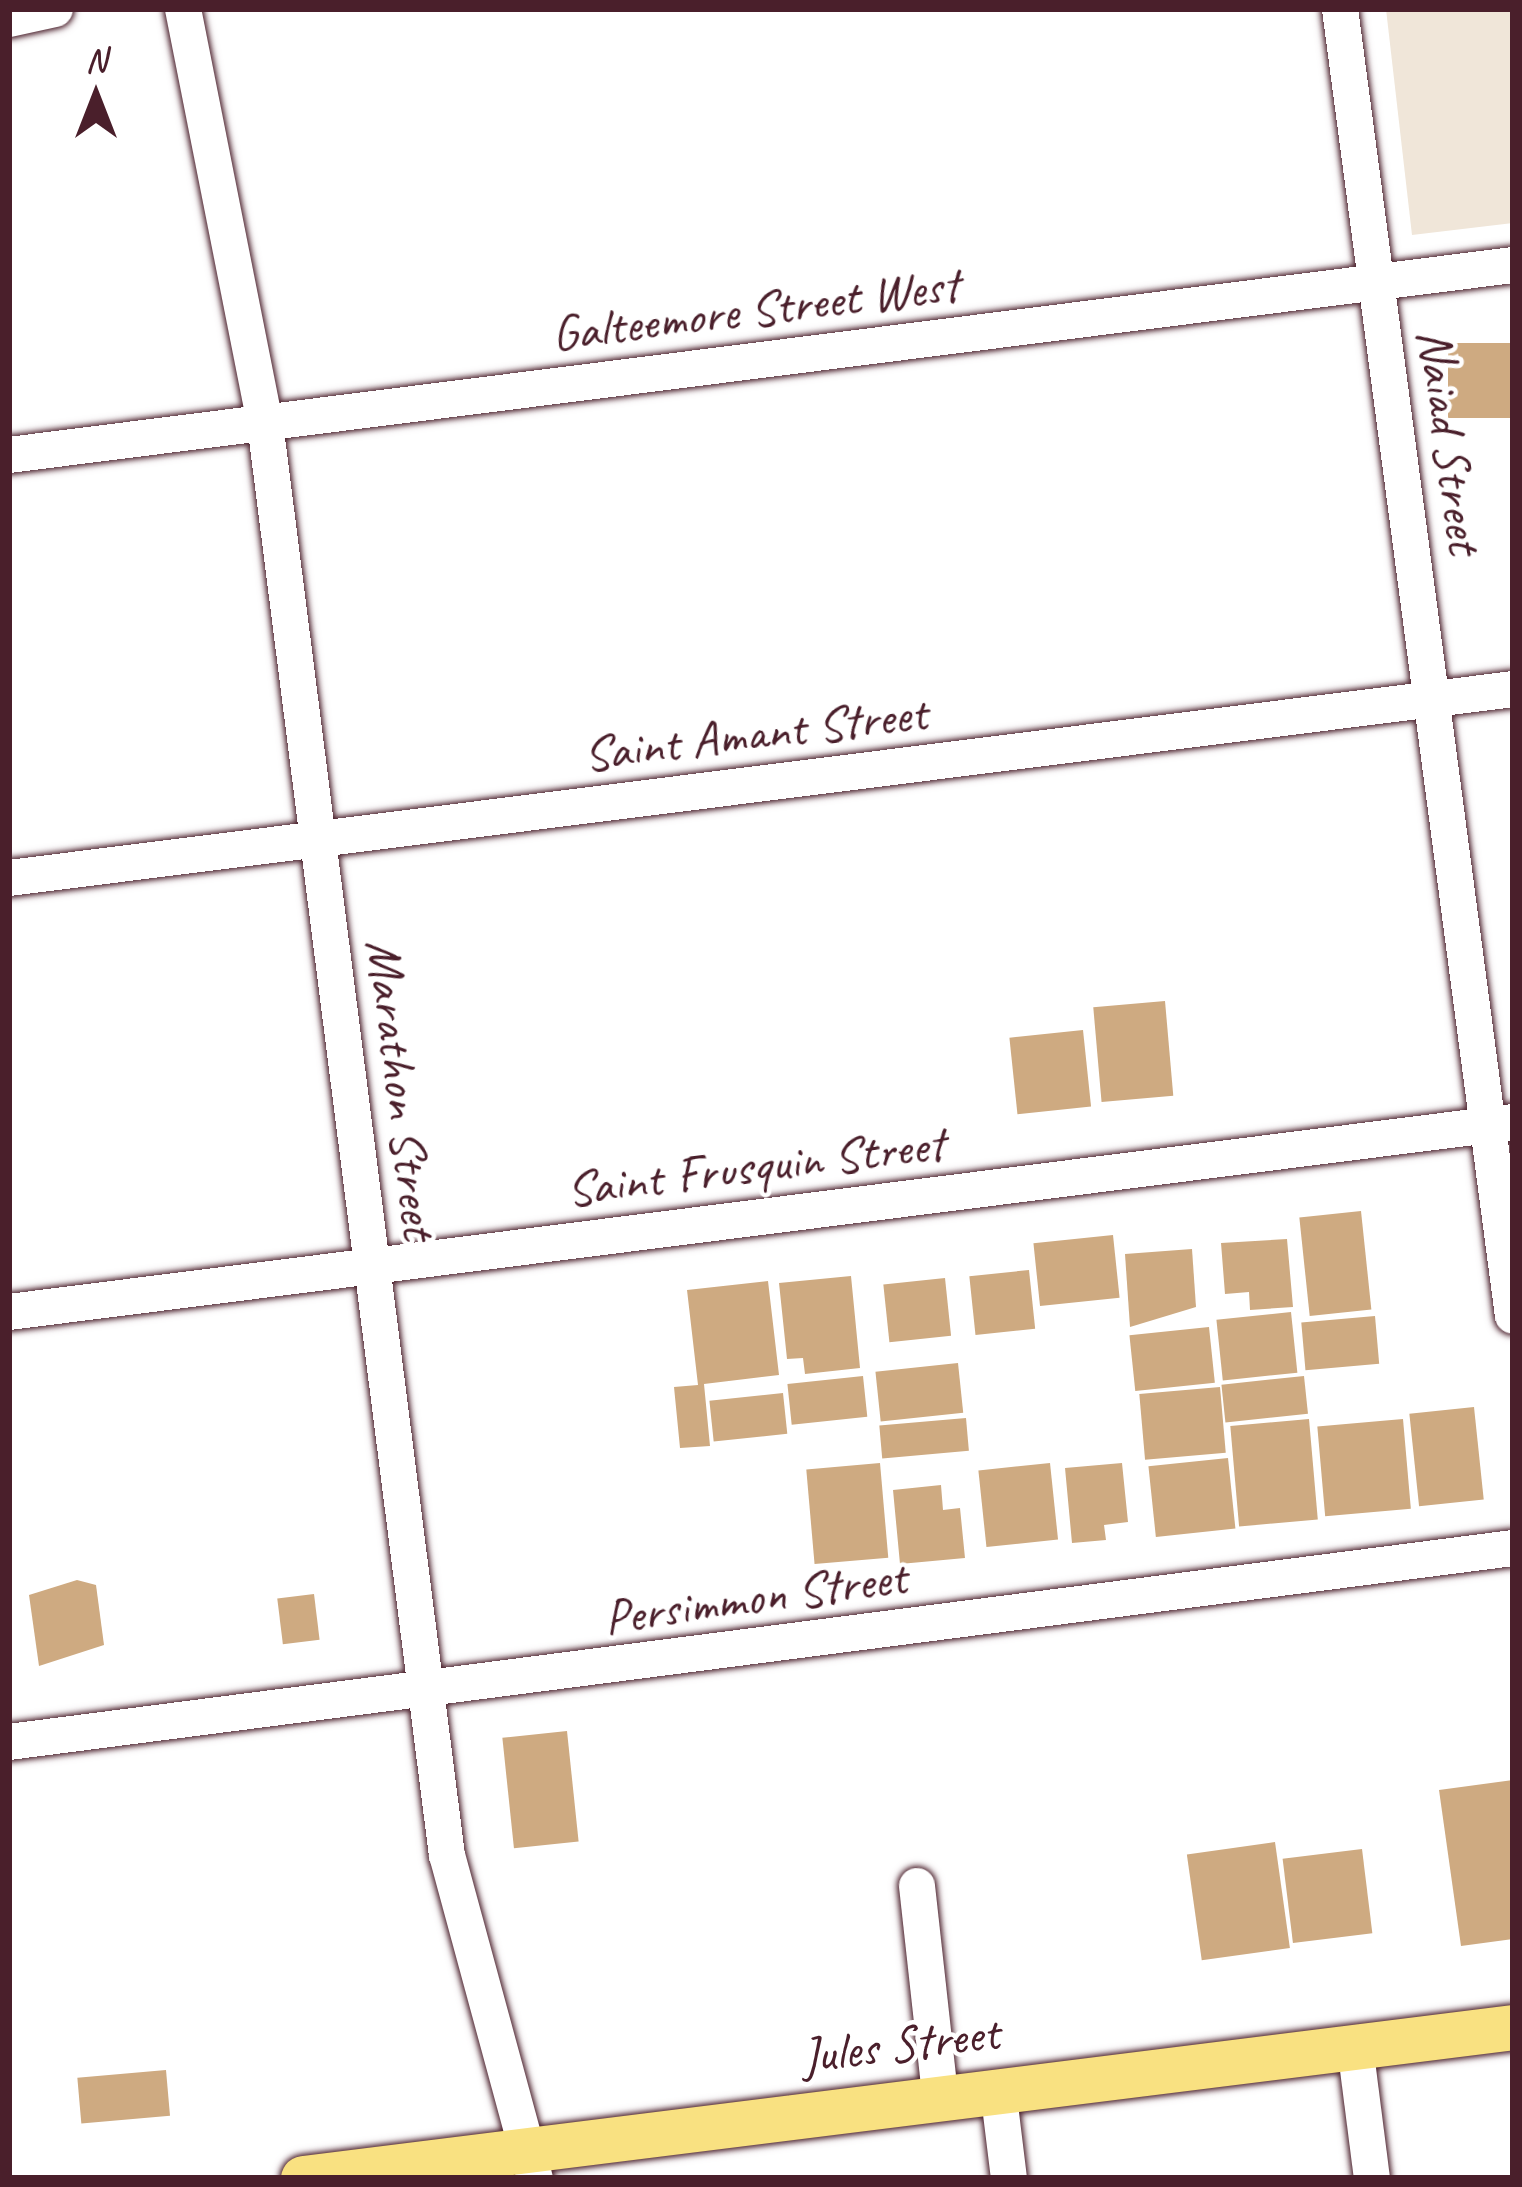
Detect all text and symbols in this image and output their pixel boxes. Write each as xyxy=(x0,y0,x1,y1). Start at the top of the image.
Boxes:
north arrow xyxy=(36,36,156,156)
text: N xyxy=(86,39,106,81)
street label: Galteemore Street West xyxy=(547,254,963,364)
street label: Naiad Street xyxy=(1404,324,1496,558)
street label: Saint Amant Street xyxy=(579,681,931,785)
street label: Marathon Street xyxy=(353,935,451,1243)
street label: Saint Frusquin Street xyxy=(563,1113,947,1219)
street label: Persimmon Street xyxy=(599,1545,911,1649)
street label: Jules Street xyxy=(797,2001,1003,2087)

